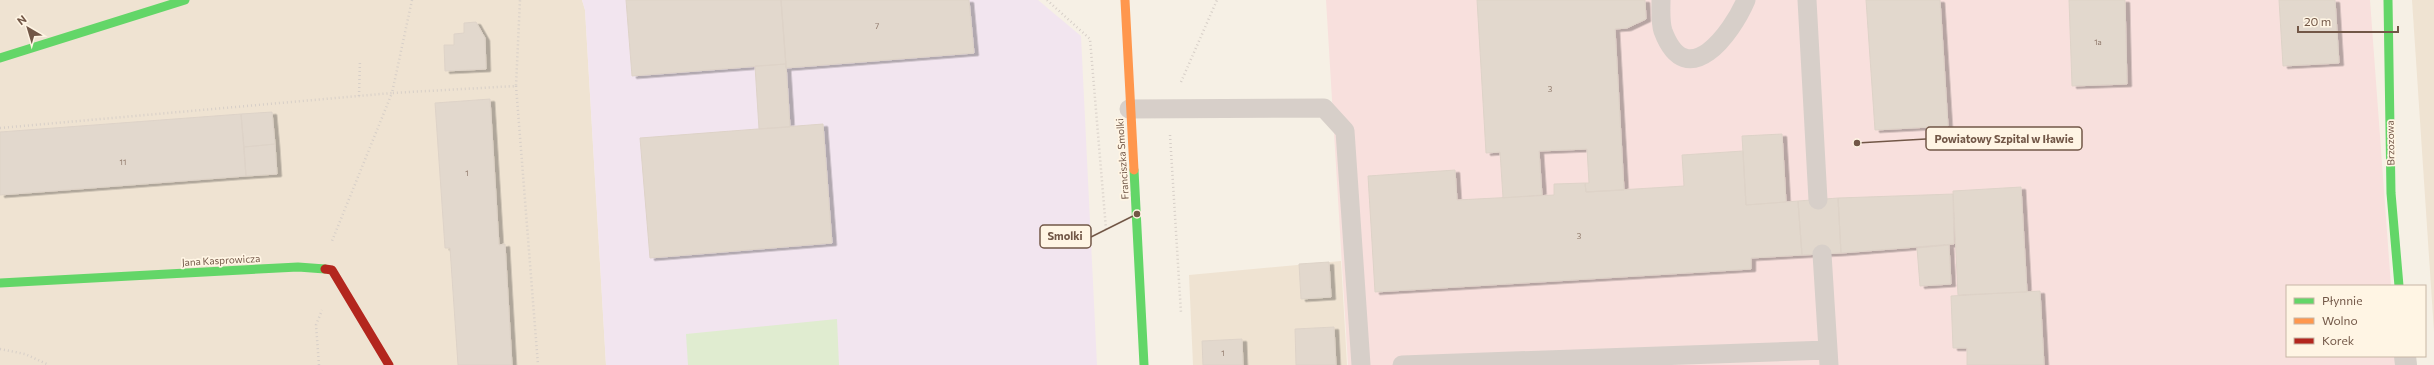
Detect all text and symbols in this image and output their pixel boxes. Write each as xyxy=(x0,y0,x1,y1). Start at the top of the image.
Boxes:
north arrow xyxy=(8,8,48,48)
scale bar xyxy=(2298,8,2398,34)
text: N xyxy=(14,12,29,27)
text: 20 m xyxy=(2304,14,2331,28)
house number: 7 xyxy=(875,21,879,31)
house number: 1a xyxy=(2094,37,2102,47)
house number: 3 xyxy=(1548,84,1553,94)
street label: Franciszka Smolki xyxy=(1113,118,1131,200)
street label: Brzozowa xyxy=(2384,120,2396,166)
callout: Powiatowy Szpital w Iławie xyxy=(1926,127,2082,150)
text: Powiatowy Szpital w Iławie xyxy=(1934,132,2074,145)
house number: 11 xyxy=(120,157,126,167)
house number: 1 xyxy=(465,168,469,178)
callout: Smolki xyxy=(1040,225,1091,248)
text: Smolki xyxy=(1047,229,1083,242)
house number: 3 xyxy=(1577,231,1582,241)
street label: Jana Kasprowicza xyxy=(181,252,261,268)
legend xyxy=(2286,285,2426,357)
text: Płynnie xyxy=(2322,293,2363,307)
text: Wolno xyxy=(2322,313,2358,327)
text: Korek xyxy=(2322,333,2355,347)
house number: 1 xyxy=(1221,348,1225,358)

